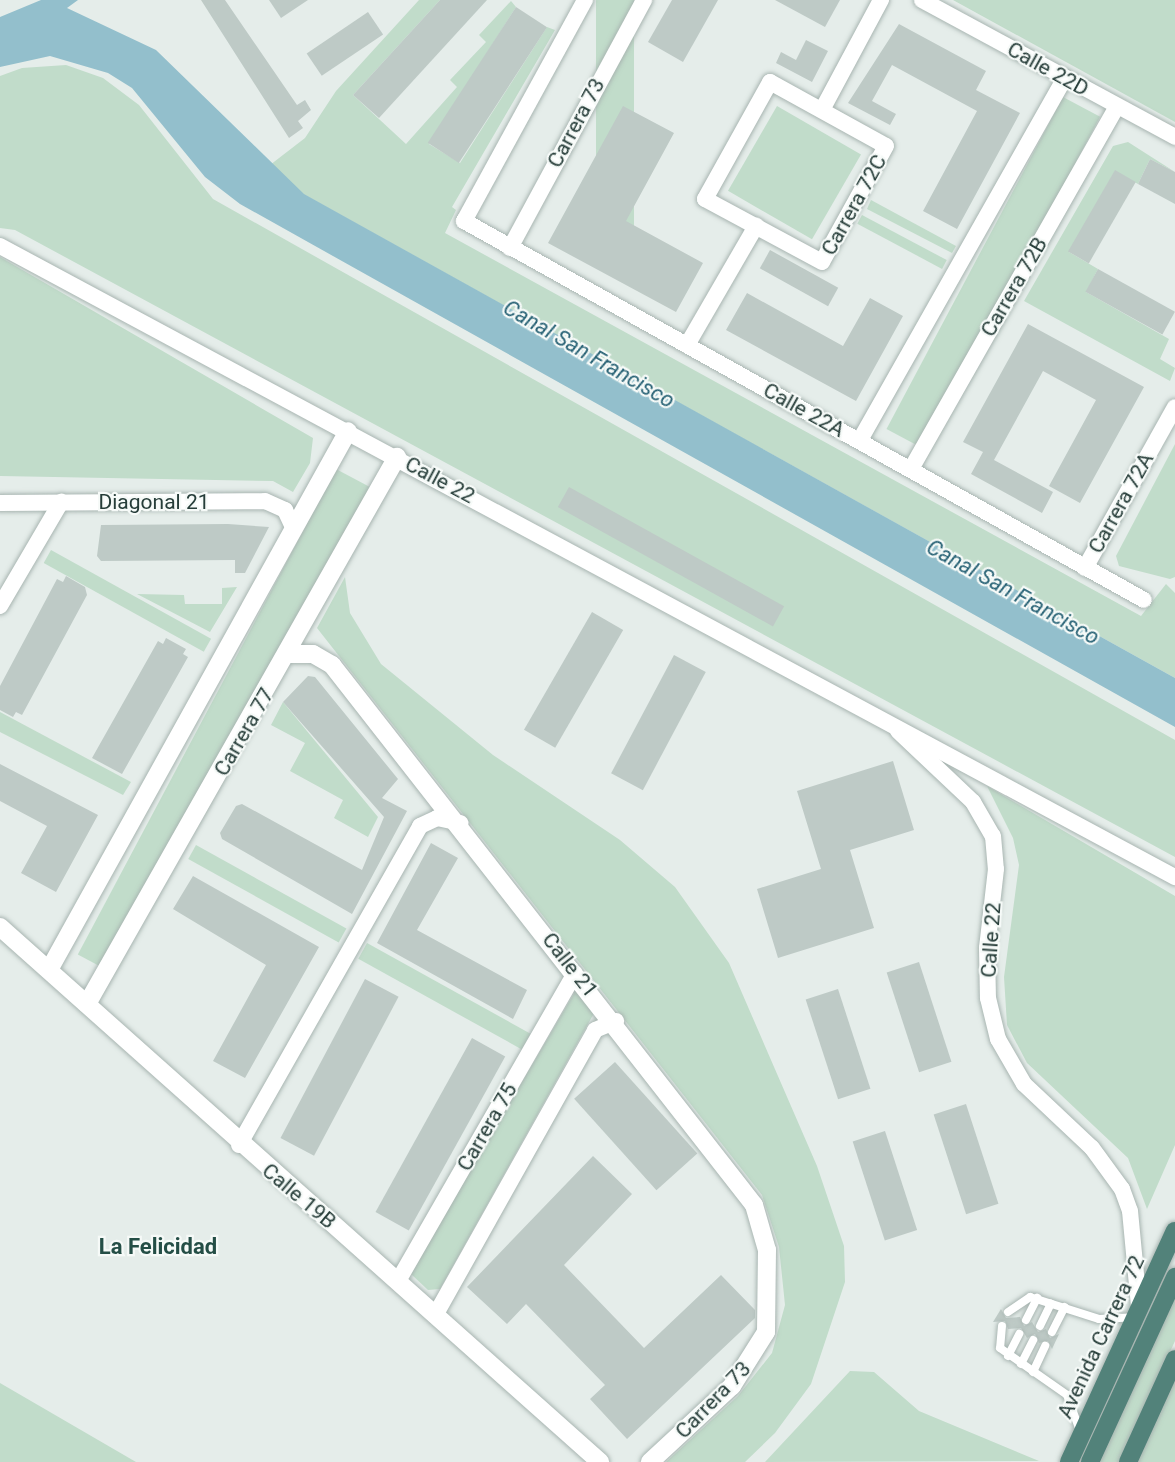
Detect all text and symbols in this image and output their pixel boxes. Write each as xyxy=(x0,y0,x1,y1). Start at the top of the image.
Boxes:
street label: Calle 22D xyxy=(1003,36,1093,102)
street label: Carrera 73 xyxy=(542,74,610,172)
street label: Carrera 72C xyxy=(816,150,892,260)
street label: Carrera 72B xyxy=(976,233,1052,341)
water label: Canal San Francisco xyxy=(499,294,679,414)
street label: Calle 22A xyxy=(759,377,849,443)
street label: Carrera 72A xyxy=(1083,448,1159,558)
street label: Calle 22 xyxy=(401,451,479,509)
street label: Diagonal 21 xyxy=(98,489,210,515)
water label: Canal San Francisco xyxy=(922,534,1104,650)
street label: Carrera 77 xyxy=(209,684,279,780)
street label: Calle 22 xyxy=(976,902,1006,978)
street label: Calle 21 xyxy=(537,928,603,1002)
street label: Carrera 75 xyxy=(452,1079,522,1175)
street label: Calle 19B xyxy=(257,1158,341,1234)
district label: La Felicidad xyxy=(99,1234,217,1260)
street label: Avenida Carrera 72 xyxy=(1052,1252,1150,1422)
street label: Carrera 73 xyxy=(670,1356,756,1444)

